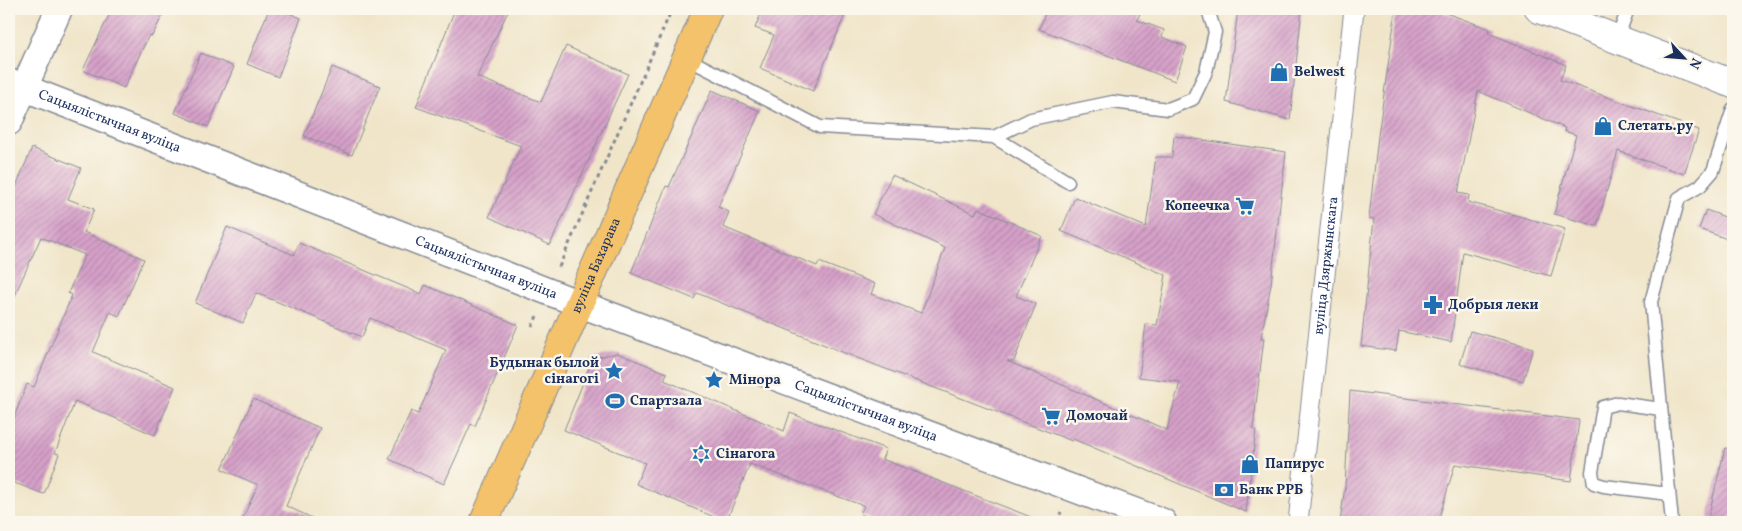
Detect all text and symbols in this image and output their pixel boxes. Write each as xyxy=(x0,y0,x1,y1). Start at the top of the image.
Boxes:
north arrow xyxy=(1660,32,1710,82)
text: N xyxy=(1684,54,1705,72)
shop icon: Belwest xyxy=(1268,61,1290,83)
place label: Belwest xyxy=(1294,63,1345,82)
street label: Сацыялістычная вуліца xyxy=(36,85,184,157)
shop icon: Слетать.ру xyxy=(1592,115,1614,137)
place label: Слетать.ру xyxy=(1618,117,1693,136)
supermarket icon: Копеечка xyxy=(1234,195,1256,217)
street label: вуліца Дзяржынскага xyxy=(1309,196,1343,336)
place label: Копеечка xyxy=(1165,197,1230,216)
street label: вуліца Бахарава xyxy=(567,215,625,316)
street label: Сацыялістычная вуліца xyxy=(412,231,560,304)
pharmacy icon: Добрыя леки xyxy=(1422,294,1444,316)
place label: Добрыя леки xyxy=(1448,296,1538,315)
place label: Будынак былой сінагогі xyxy=(490,354,599,389)
place icon: Будынак былой сінагогі xyxy=(603,360,625,382)
place icon: Мінора xyxy=(703,369,725,391)
place label: Мінора xyxy=(729,371,781,390)
street label: Сацыялістычная вуліца xyxy=(792,376,940,446)
sports icon: Спартзала xyxy=(604,390,626,412)
place label: Спартзала xyxy=(630,392,702,411)
supermarket icon: Домочай xyxy=(1040,405,1062,427)
place label: Домочай xyxy=(1066,407,1128,426)
synagogue icon: Сінагога xyxy=(690,443,712,465)
place label: Сінагога xyxy=(716,445,776,464)
shop icon: Папирус xyxy=(1239,453,1261,475)
place label: Папирус xyxy=(1265,455,1325,474)
bank icon: Банк РРБ xyxy=(1213,479,1235,501)
place label: Банк РРБ xyxy=(1239,481,1303,500)

